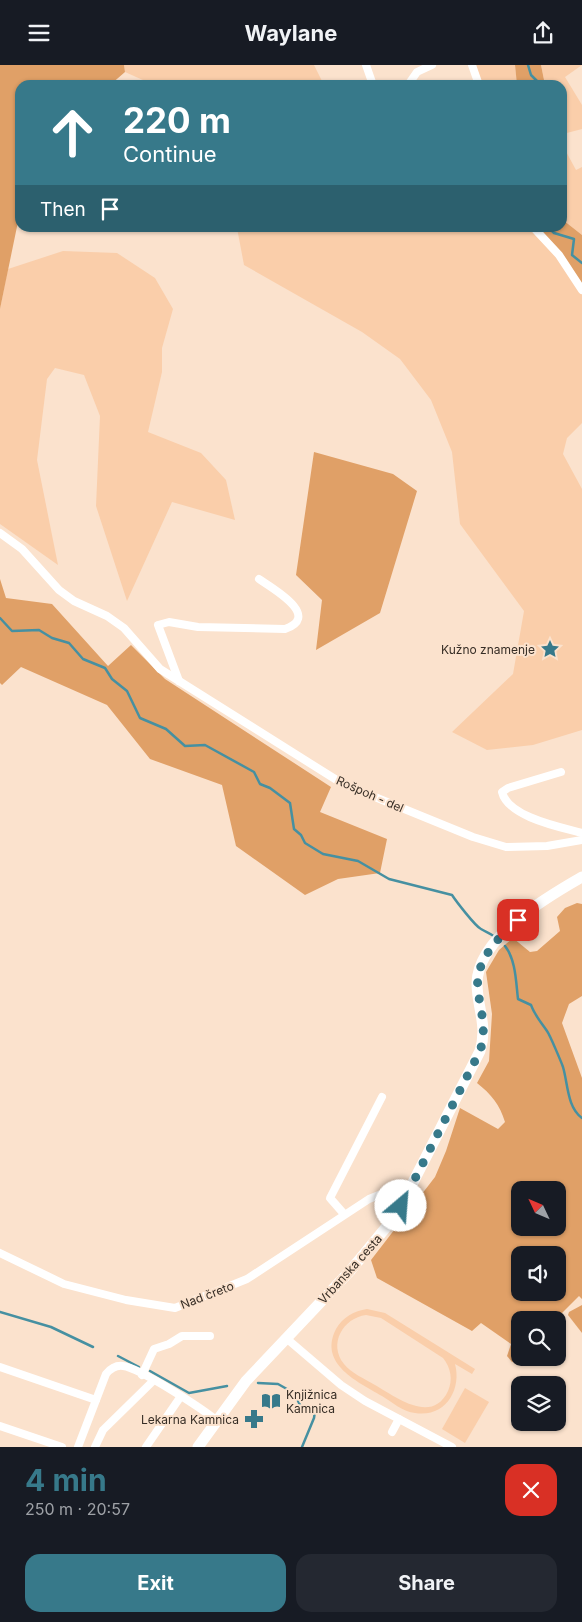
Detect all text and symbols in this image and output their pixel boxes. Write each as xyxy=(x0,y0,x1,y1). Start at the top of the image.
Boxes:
icon: menu xyxy=(25,19,53,47)
icon: share xyxy=(529,19,557,47)
text: Waylane xyxy=(245,20,337,46)
text: 220 m xyxy=(123,99,231,141)
icon: ahead xyxy=(40,100,105,165)
text: Continue xyxy=(123,141,217,167)
icon: arrive xyxy=(96,195,124,223)
text: Then xyxy=(40,198,86,221)
place icon: Kužno znamenje xyxy=(539,638,561,660)
place label: Kužno znamenje xyxy=(441,642,535,657)
street label: Rošpoh - del xyxy=(334,772,406,816)
pin xyxy=(497,899,539,941)
icon: arrive xyxy=(504,906,532,934)
position arrow xyxy=(374,1179,426,1231)
north arrow xyxy=(511,1181,566,1236)
map controls xyxy=(511,1181,566,1431)
street label: Vrbanska cesta xyxy=(315,1231,385,1307)
button: sound xyxy=(511,1246,566,1301)
street label: Nad čreto xyxy=(178,1278,236,1312)
button: search xyxy=(511,1311,566,1366)
button: layers xyxy=(511,1376,566,1431)
place label: Knjižnica Kamnica xyxy=(286,1387,337,1416)
library icon: Knjižnica Kamnica xyxy=(260,1390,282,1412)
pharmacy icon: Lekarna Kamnica xyxy=(243,1408,265,1430)
place label: Lekarna Kamnica xyxy=(141,1412,239,1427)
text: 4 min xyxy=(25,1462,107,1498)
button: close xyxy=(505,1464,557,1516)
text: 250 m · 20:57 xyxy=(25,1499,130,1519)
button: Exit xyxy=(25,1554,286,1612)
button: Share xyxy=(296,1554,557,1612)

